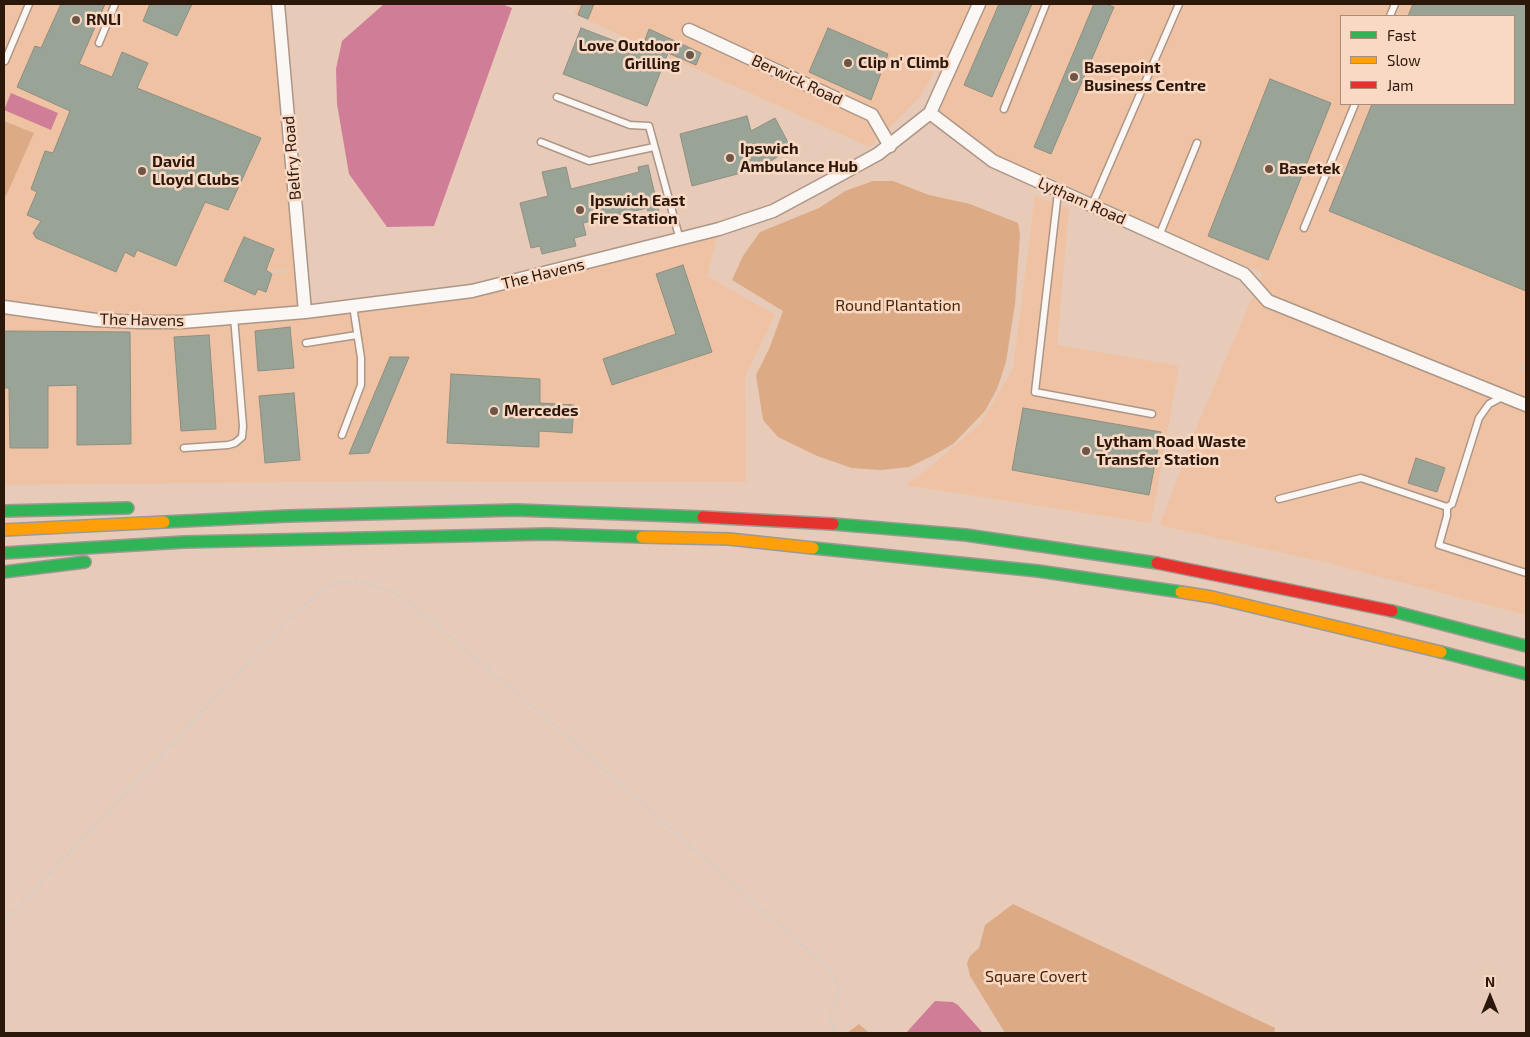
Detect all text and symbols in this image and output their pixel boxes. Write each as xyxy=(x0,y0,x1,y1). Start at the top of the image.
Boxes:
place label: RNLI xyxy=(86,10,121,30)
marker: RNLI xyxy=(70,14,82,26)
legend xyxy=(1340,15,1515,105)
text: Fast xyxy=(1387,26,1416,44)
place label: Love Outdoor Grilling xyxy=(578,36,680,74)
marker: Love Outdoor Grilling xyxy=(684,49,696,61)
street label: Berwick Road xyxy=(748,50,846,110)
text: Slow xyxy=(1387,51,1421,69)
place label: Clip n' Climb xyxy=(858,53,949,73)
marker: Clip n' Climb xyxy=(842,57,854,69)
place label: Basepoint Business Centre xyxy=(1084,58,1206,96)
marker: Basepoint Business Centre xyxy=(1068,71,1080,83)
text: Jam xyxy=(1387,76,1413,94)
street label: Belfry Road xyxy=(279,115,305,201)
place label: Ipswich Ambulance Hub xyxy=(740,139,858,177)
place label: David Lloyd Clubs xyxy=(152,152,239,190)
marker: Ipswich Ambulance Hub xyxy=(724,152,736,164)
place label: Basetek xyxy=(1279,159,1340,179)
marker: Basetek xyxy=(1263,163,1275,175)
marker: David Lloyd Clubs xyxy=(136,165,148,177)
street label: Lytham Road xyxy=(1035,173,1129,229)
place label: Ipswich East Fire Station xyxy=(590,191,685,229)
marker: Ipswich East Fire Station xyxy=(574,204,586,216)
street label: The Havens xyxy=(500,254,586,294)
park label: Round Plantation xyxy=(835,296,961,316)
street label: The Havens xyxy=(100,310,184,330)
place label: Mercedes xyxy=(504,401,578,421)
marker: Mercedes xyxy=(488,405,500,417)
place label: Lytham Road Waste Transfer Station xyxy=(1096,432,1246,470)
marker: Lytham Road Waste Transfer Station xyxy=(1080,445,1092,457)
park label: Square Covert xyxy=(985,967,1087,987)
north arrow xyxy=(1465,972,1515,1022)
text: N xyxy=(1485,973,1495,990)

